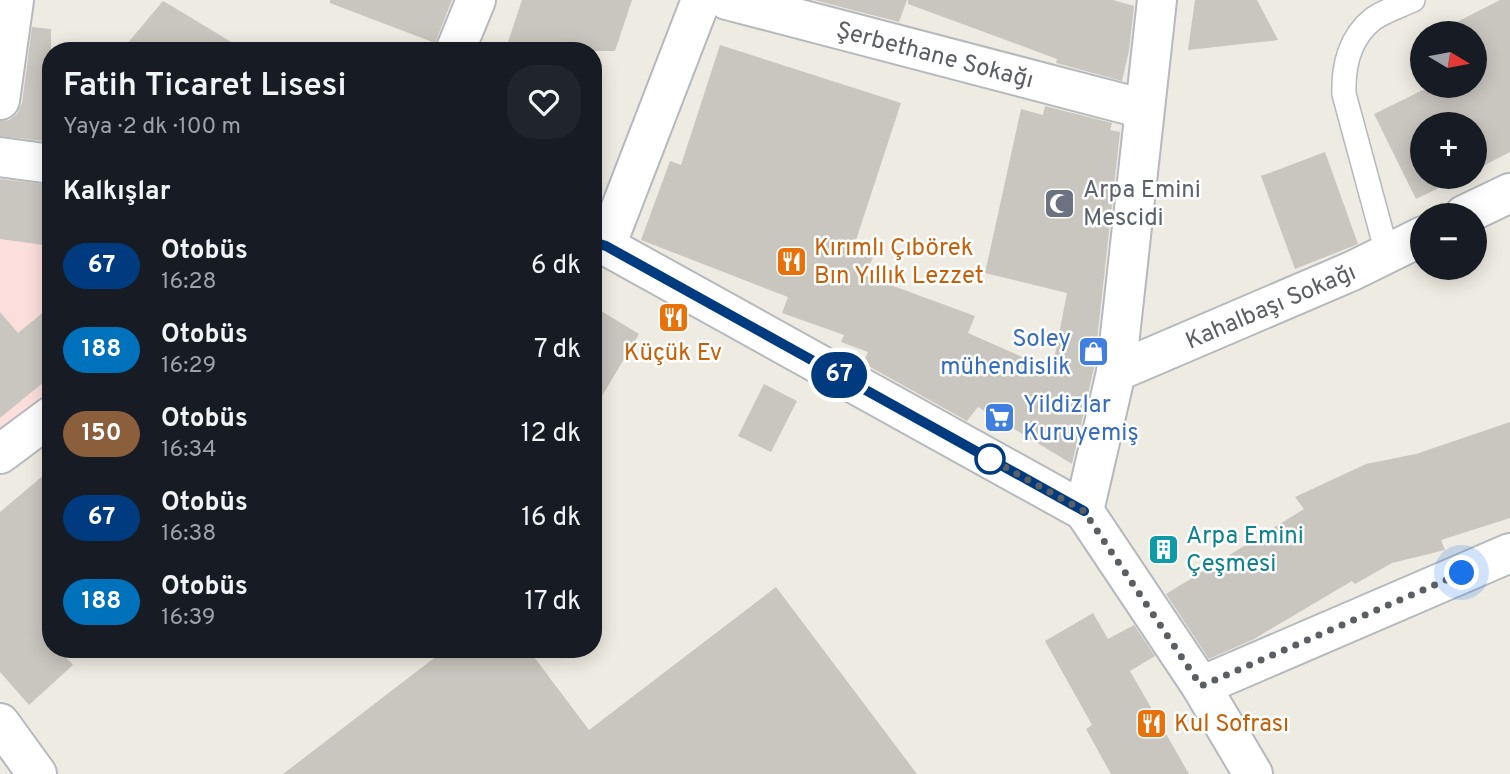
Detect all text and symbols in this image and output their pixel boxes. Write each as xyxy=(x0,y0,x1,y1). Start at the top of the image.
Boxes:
street label: Şerbethane Sokağı xyxy=(833,16,1036,96)
north arrow xyxy=(1410,21,1488,98)
map controls xyxy=(1410,21,1487,280)
button: heart xyxy=(507,65,581,139)
text: Fatih Ticaret Lisesi xyxy=(63,66,346,108)
button: + xyxy=(1410,112,1487,189)
text: Yaya · 2 dk · 100 m xyxy=(63,113,241,142)
text: Kalkışlar xyxy=(63,176,171,209)
place label: Arpa Emini Mescidi xyxy=(1083,176,1201,234)
mosque icon: Arpa Emini Mescidi xyxy=(1043,186,1077,220)
button: − xyxy=(1410,203,1487,280)
place label: Kırımlı Çıbörek Bın Yıllık Lezzet xyxy=(814,234,984,292)
text: Otobüs xyxy=(161,235,248,268)
restaurant icon: Kırımlı Çıbörek Bın Yıllık Lezzet xyxy=(774,244,808,278)
text: 6 dk xyxy=(531,250,581,283)
text: 67 xyxy=(88,251,115,281)
street label: Kahalbaşı Sokağı xyxy=(1181,258,1361,357)
text: 16:28 xyxy=(161,268,217,297)
restaurant icon: Küçük Ev xyxy=(656,301,690,335)
text: Otobüs xyxy=(161,319,248,352)
place label: Soley mühendislik xyxy=(940,325,1071,383)
text: 7 dk xyxy=(534,334,581,367)
text: 188 xyxy=(82,335,121,365)
shop icon: Soley mühendislik xyxy=(1077,335,1111,369)
place label: Küçük Ev xyxy=(624,339,722,369)
text: 16:29 xyxy=(161,352,216,381)
line badge: 67 xyxy=(808,352,870,398)
text: 67 xyxy=(825,360,853,390)
place label: Yildizlar Kuruyemiş xyxy=(1023,391,1139,449)
supermarket icon: Yildizlar Kuruyemiş xyxy=(983,401,1017,435)
text: Otobüs xyxy=(161,403,248,436)
text: 12 dk xyxy=(521,418,581,451)
text: 150 xyxy=(82,419,122,449)
text: 16:34 xyxy=(161,436,217,465)
unlabelled marker xyxy=(975,444,1005,474)
text: Otobüs xyxy=(161,487,248,520)
text: 16 dk xyxy=(521,502,581,535)
text: 67 xyxy=(88,503,115,533)
text: 16:38 xyxy=(161,520,216,549)
place label: Arpa Emini Çeşmesi xyxy=(1186,522,1304,580)
building icon: Arpa Emini Çeşmesi xyxy=(1146,532,1180,566)
your location xyxy=(1444,555,1479,590)
text: Otobüs xyxy=(161,571,248,604)
text: 17 dk xyxy=(524,586,581,619)
text: 188 xyxy=(82,587,121,617)
text: 16:39 xyxy=(161,604,216,633)
restaurant icon: Kul Sofrası xyxy=(1134,706,1168,740)
place label: Kul Sofrası xyxy=(1174,710,1289,740)

